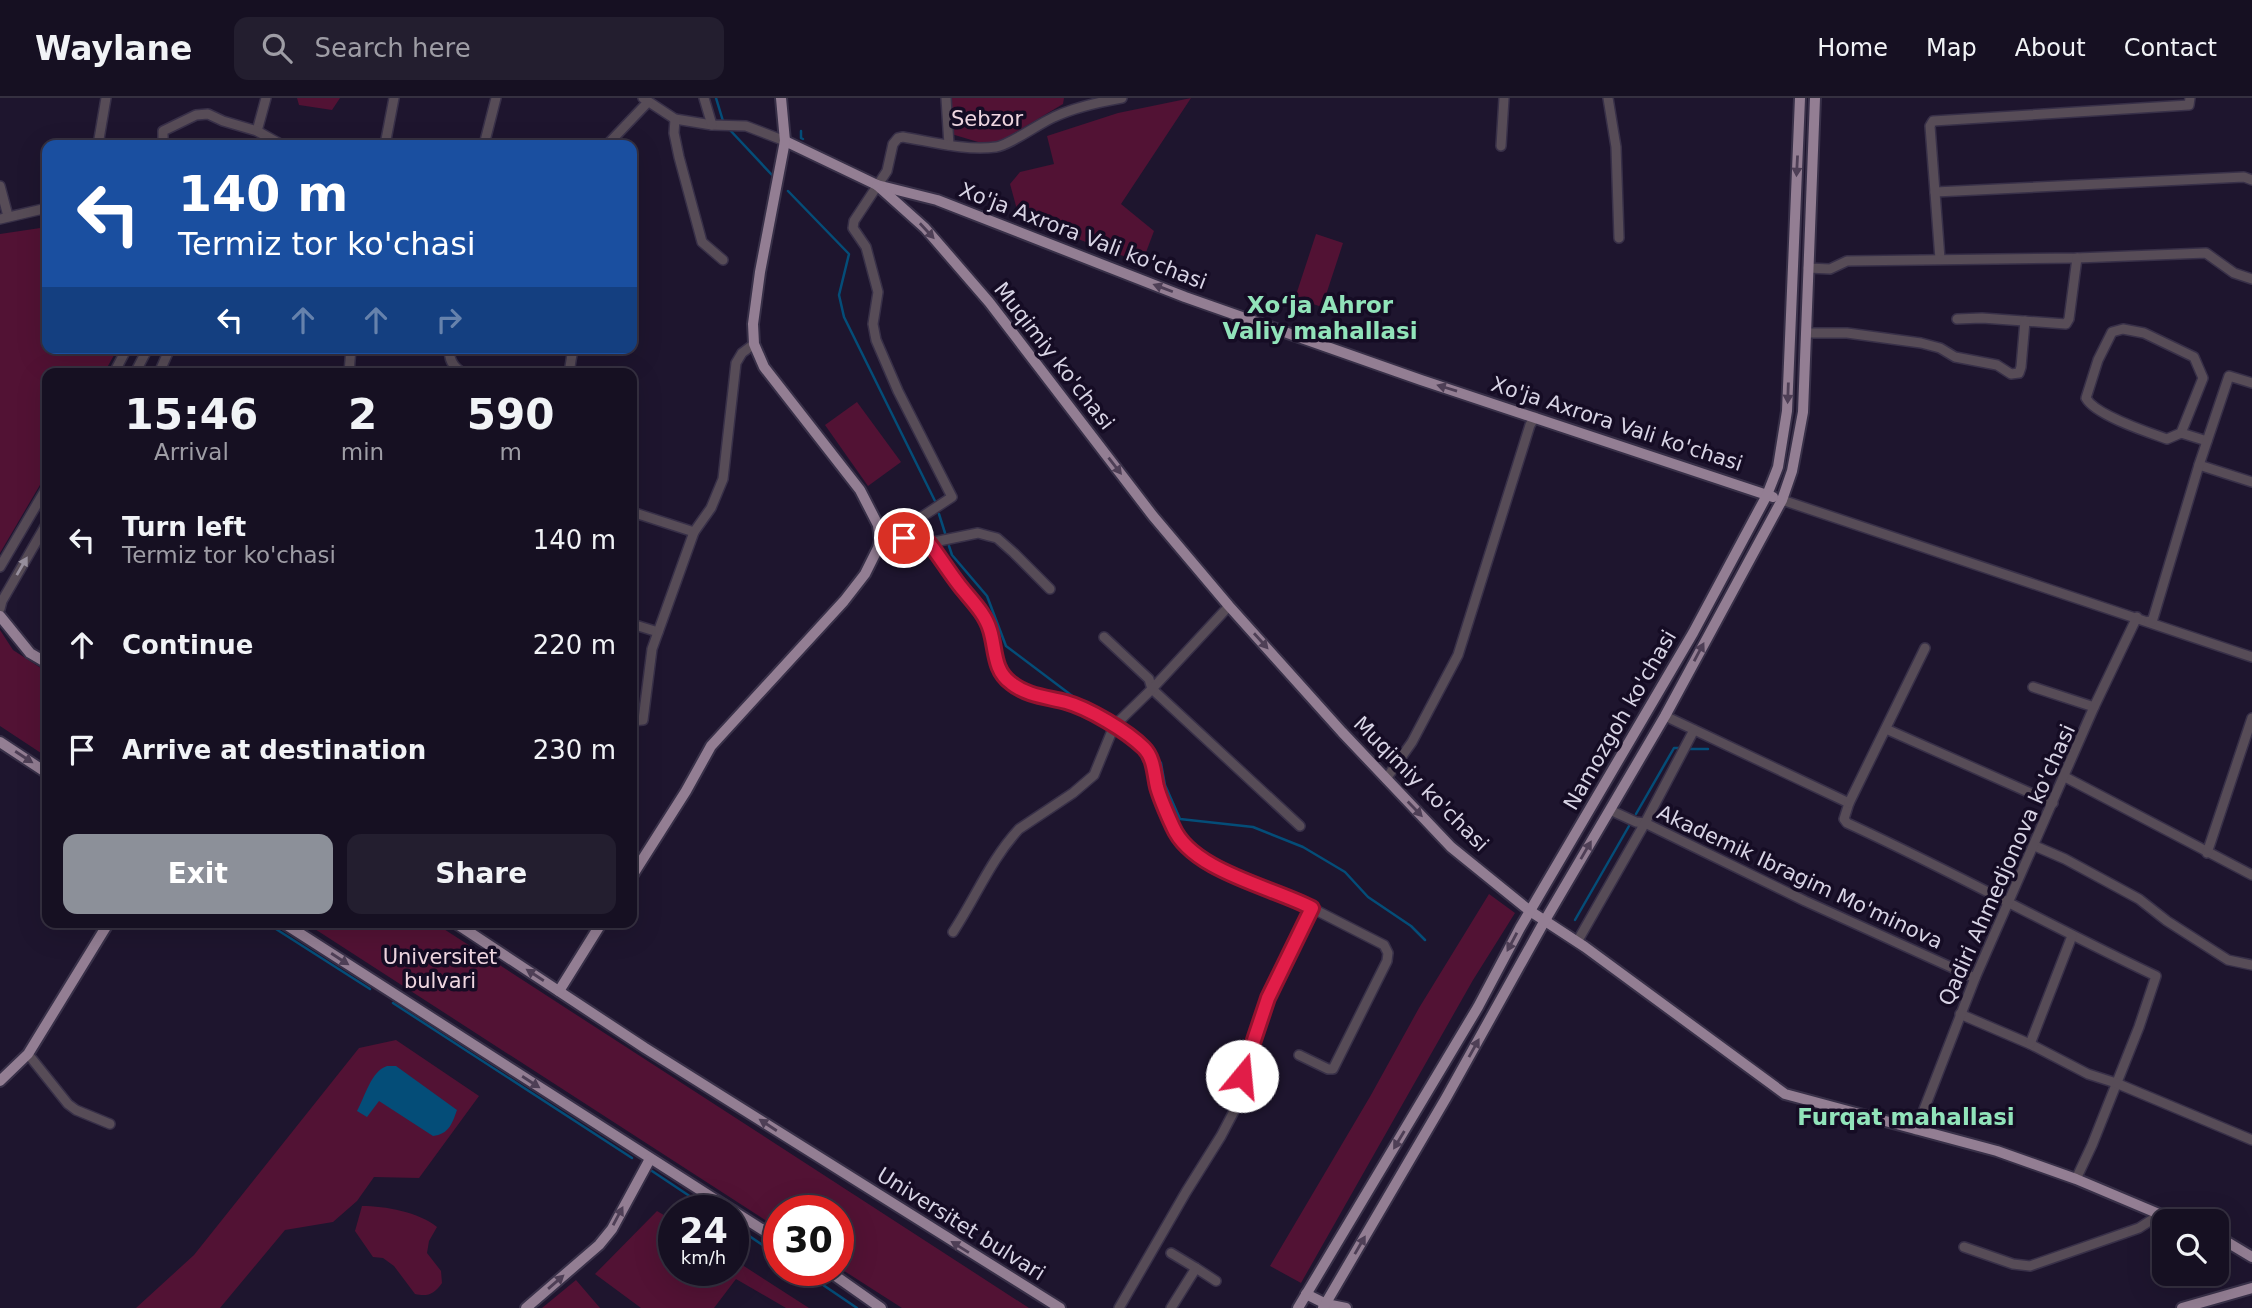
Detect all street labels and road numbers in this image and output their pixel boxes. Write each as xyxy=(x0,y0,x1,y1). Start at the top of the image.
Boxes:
street label: Xo'ja Axrora Vali ko'chasi xyxy=(956,178,1210,294)
street label: Muqimiy ko'chasi xyxy=(989,277,1119,435)
street label: Xo'ja Axrora Vali ko'chasi xyxy=(1488,372,1746,476)
street label: Namozgoh ko'chasi xyxy=(1559,626,1681,814)
street label: Muqimiy ko'chasi xyxy=(1349,712,1493,856)
street label: Qadiri Ahmedjonova ko'chasi xyxy=(1934,721,2080,1009)
street label: Akademik Ibragim Mo'minova xyxy=(1653,800,1947,954)
street label: Universitet bulvari xyxy=(873,1163,1049,1285)

